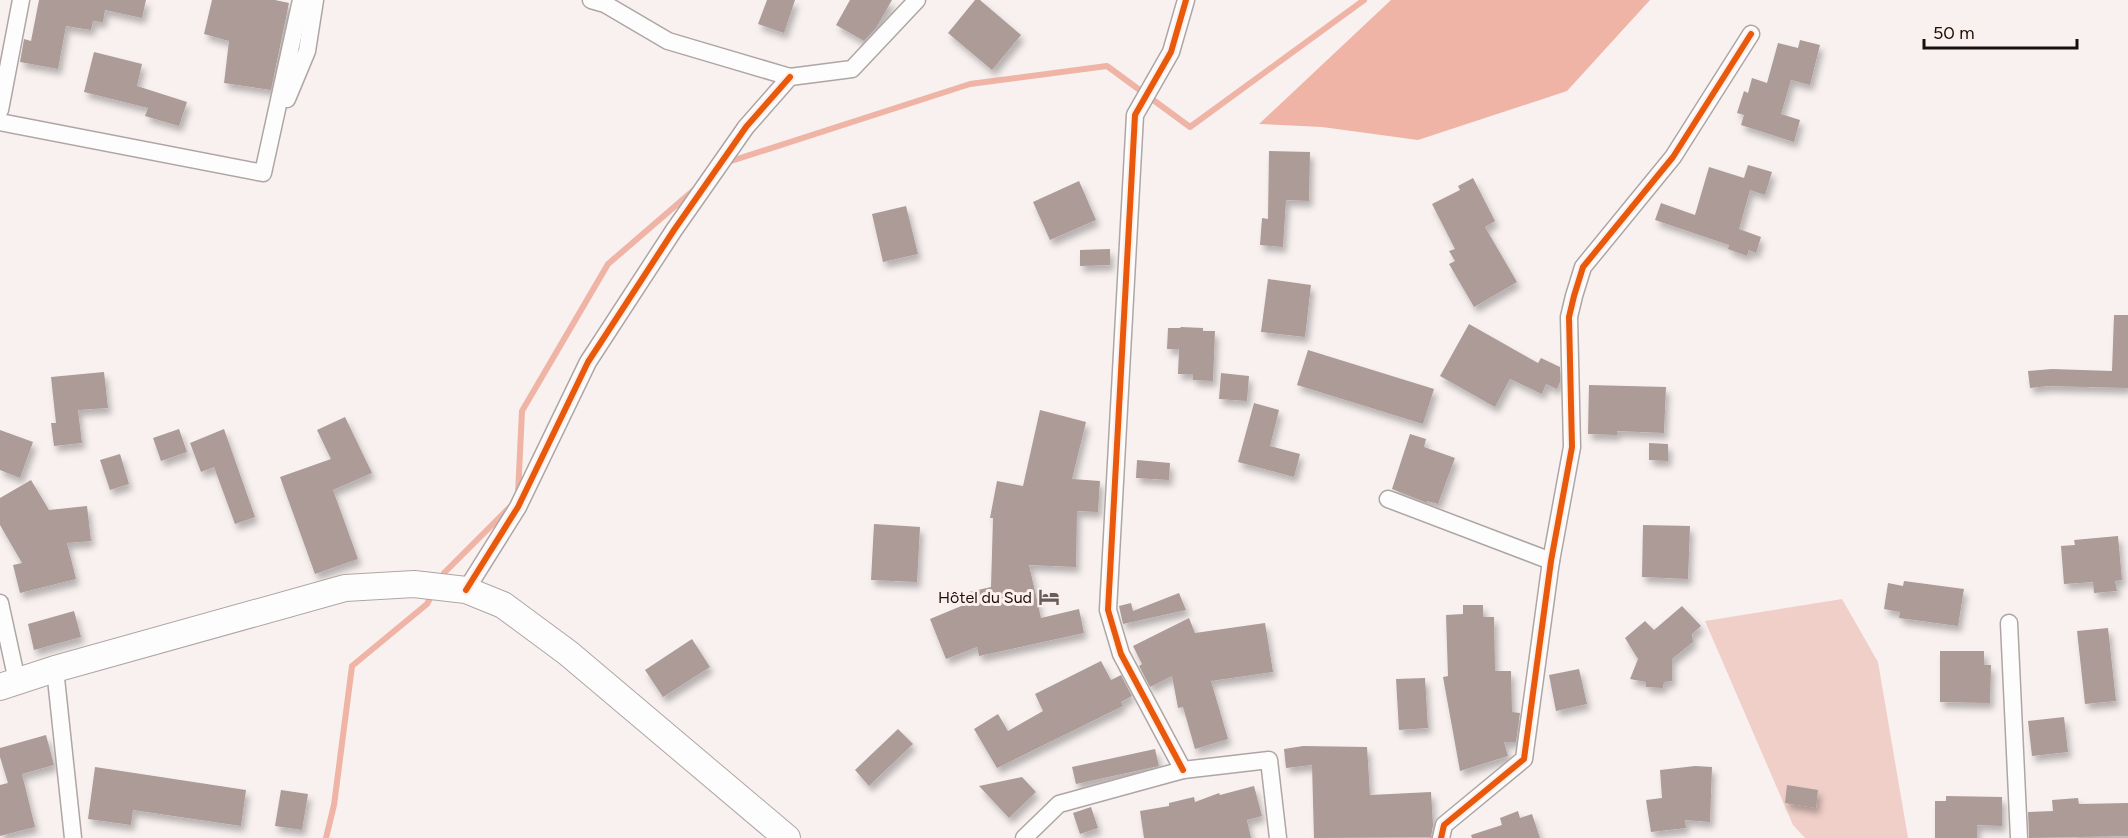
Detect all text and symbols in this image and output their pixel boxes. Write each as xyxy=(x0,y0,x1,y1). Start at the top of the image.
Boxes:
scale bar xyxy=(1924,12,2077,50)
text: 50 m xyxy=(1933,22,1975,44)
hotel icon: Hôtel du Sud xyxy=(1037,585,1061,609)
place label: Hôtel du Sud xyxy=(938,588,1032,607)

